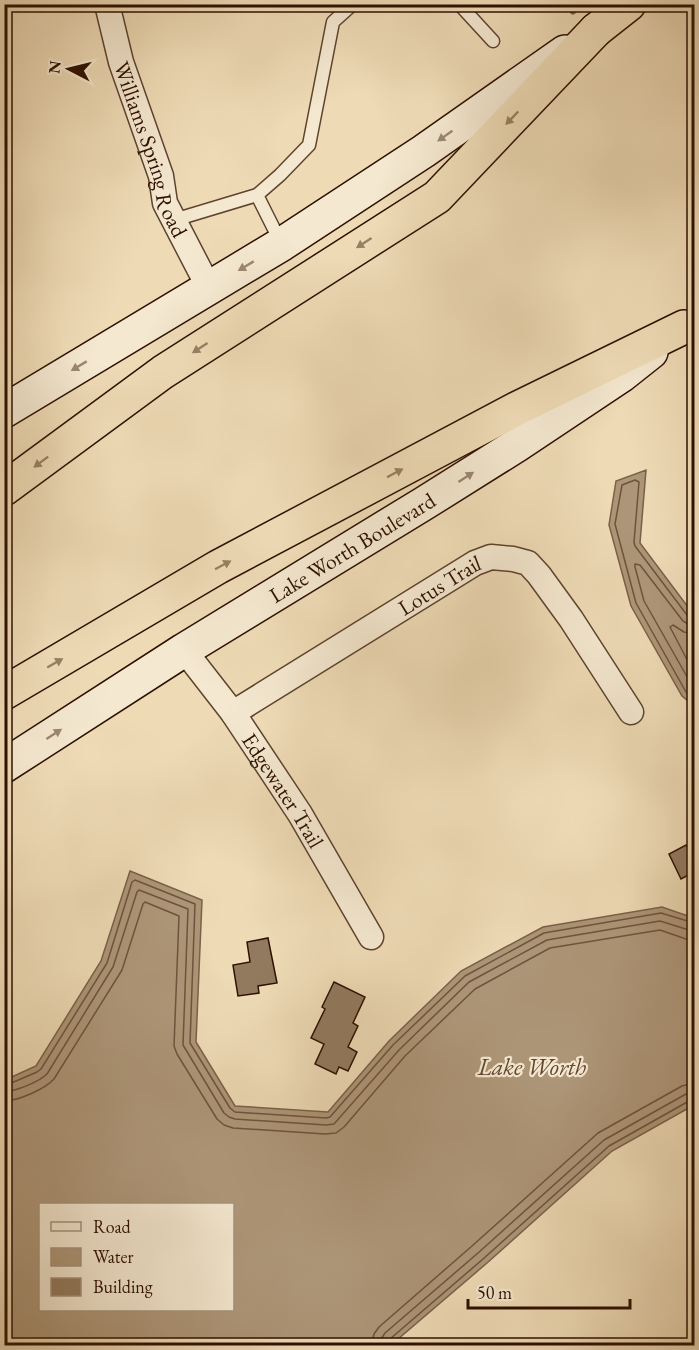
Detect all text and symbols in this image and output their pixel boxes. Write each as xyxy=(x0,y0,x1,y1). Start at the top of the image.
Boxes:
north arrow xyxy=(39,39,99,99)
street label: Williams Spring Road xyxy=(107,57,195,243)
text: N xyxy=(43,59,66,75)
one-way arrow xyxy=(505,111,519,125)
one-way arrow xyxy=(437,130,453,142)
one-way arrow xyxy=(356,237,372,248)
one-way arrow xyxy=(238,260,254,271)
one-way arrow xyxy=(192,343,208,354)
one-way arrow xyxy=(71,361,87,372)
one-way arrow xyxy=(34,456,50,468)
one-way arrow xyxy=(387,468,404,478)
one-way arrow xyxy=(458,471,475,482)
street label: Lake Worth Boulevard xyxy=(263,485,441,609)
street label: Lotus Trail xyxy=(392,548,485,622)
one-way arrow xyxy=(215,560,232,570)
one-way arrow xyxy=(47,658,64,668)
street label: Edgewater Trail xyxy=(236,727,331,853)
one-way arrow xyxy=(46,729,62,740)
water label: Lake Worth xyxy=(477,1051,587,1082)
legend xyxy=(39,1203,234,1311)
text: Road xyxy=(93,1215,132,1238)
text: Water xyxy=(93,1245,134,1268)
scale bar xyxy=(468,1272,630,1310)
text: Building xyxy=(93,1275,153,1298)
text: 50 m xyxy=(477,1281,512,1304)

